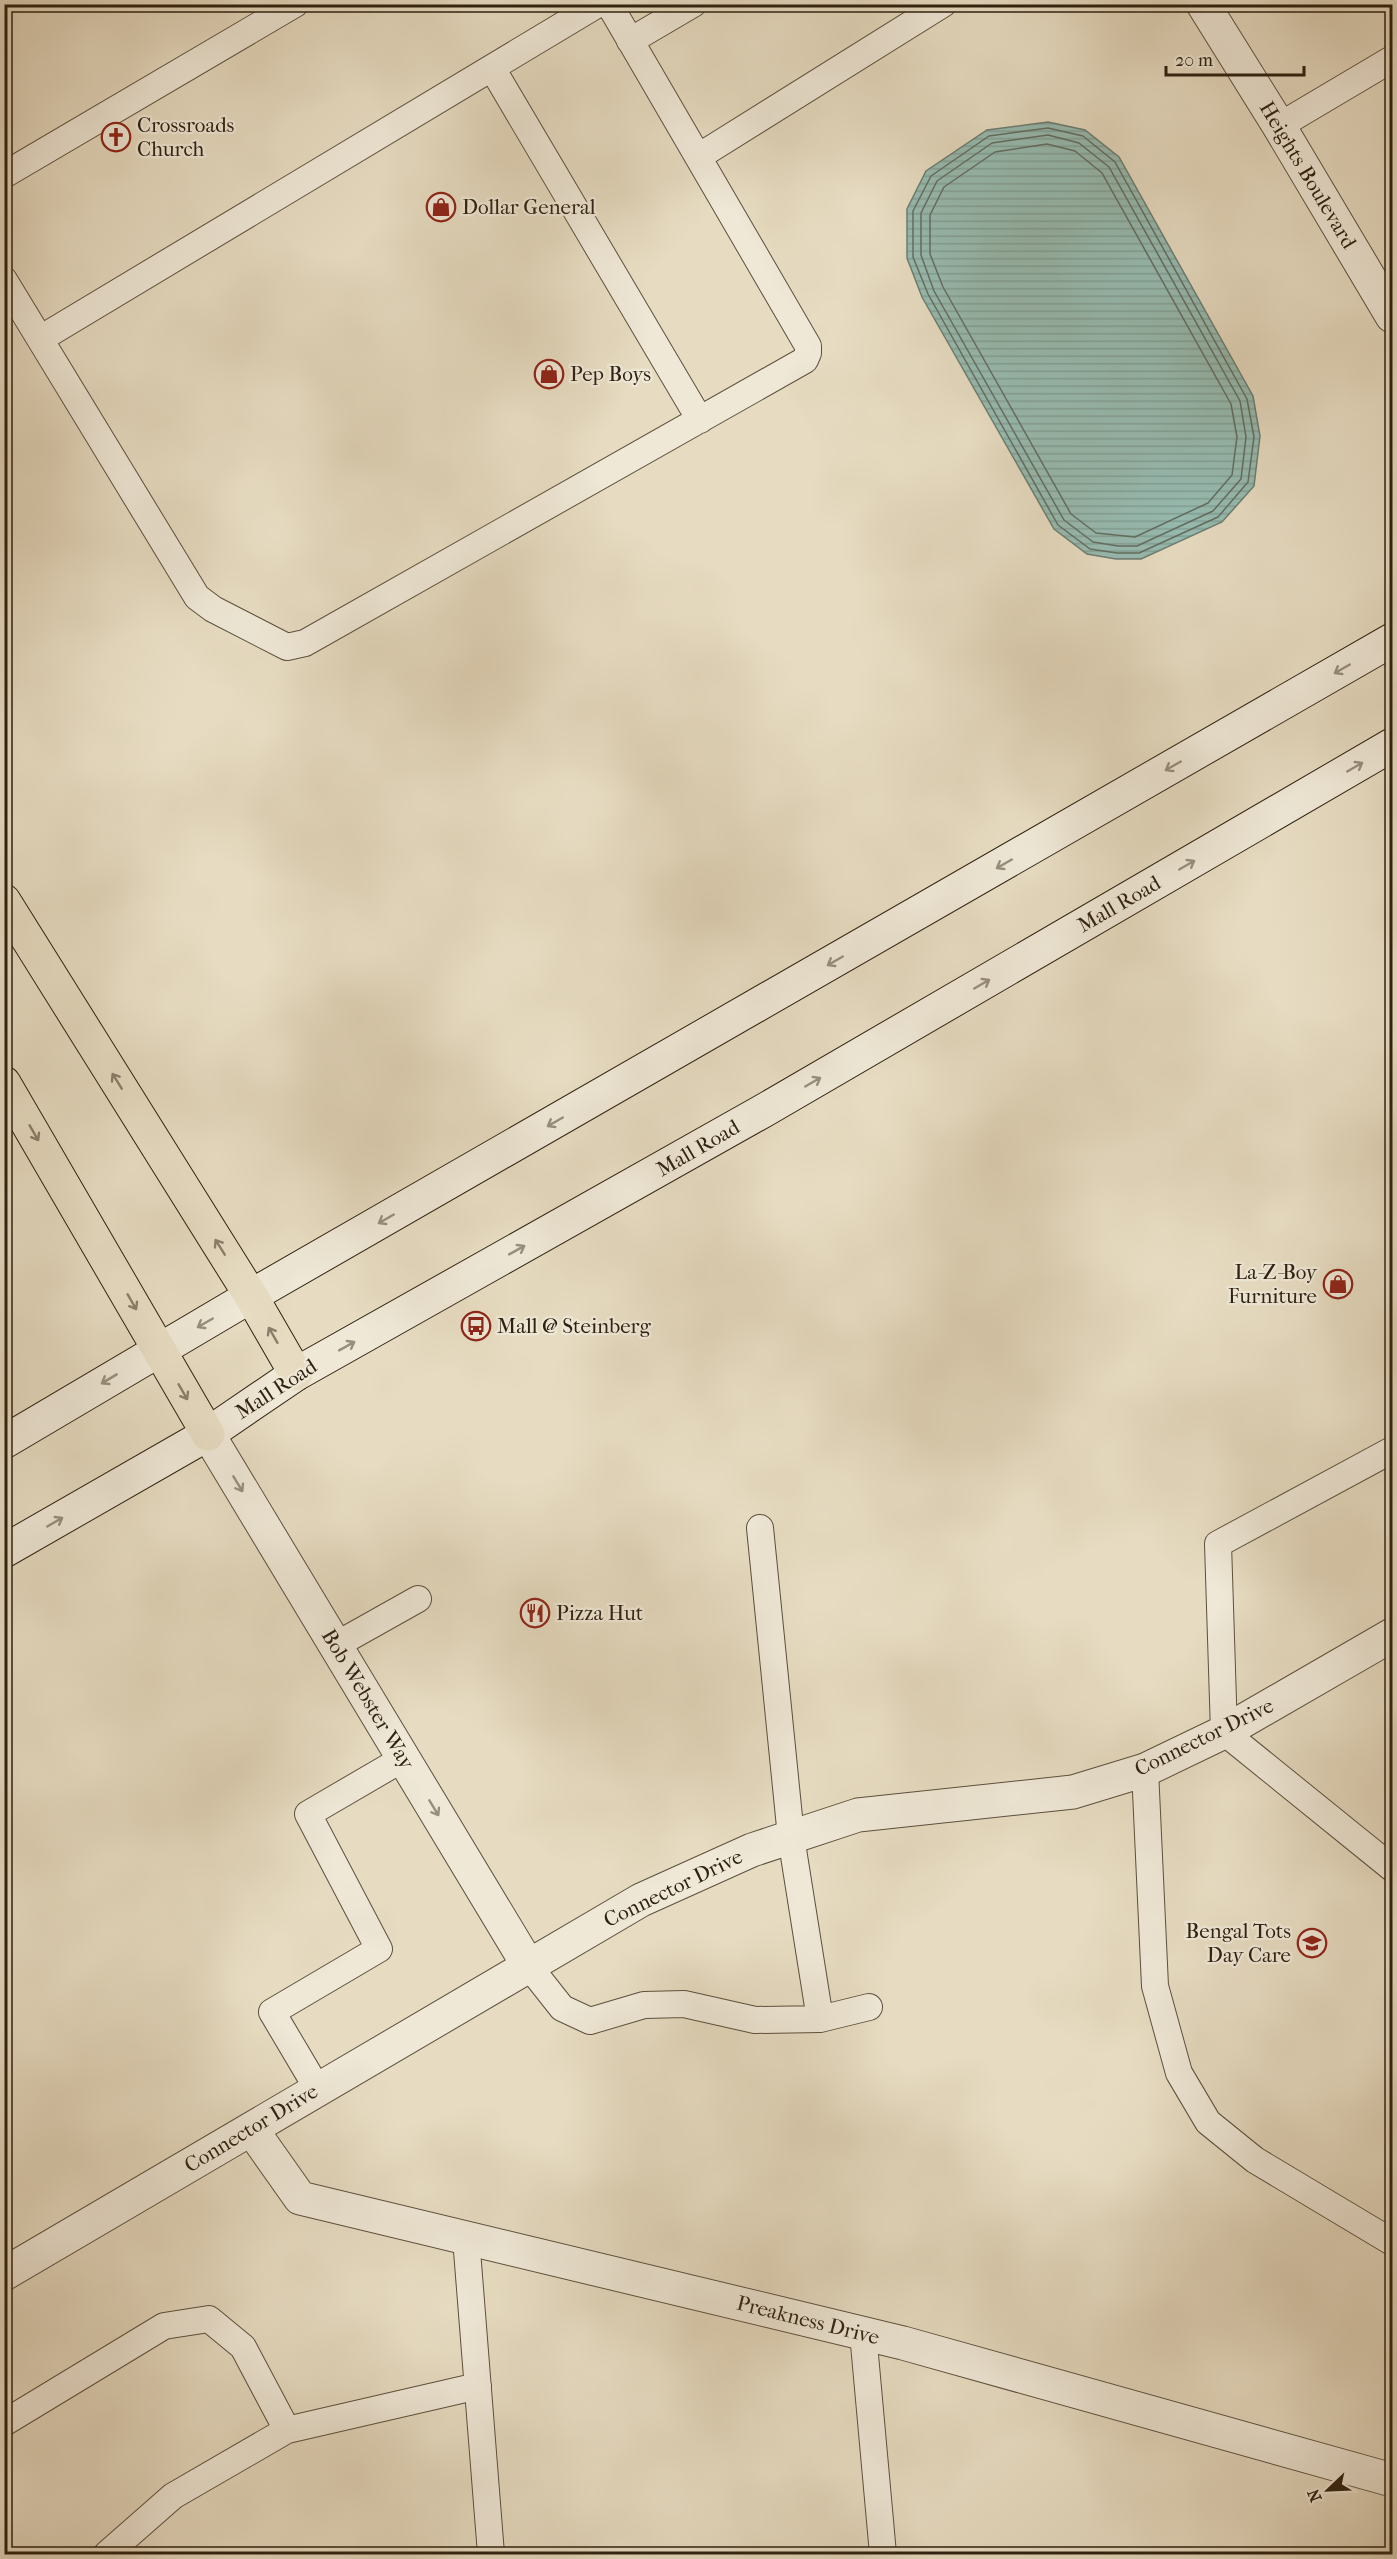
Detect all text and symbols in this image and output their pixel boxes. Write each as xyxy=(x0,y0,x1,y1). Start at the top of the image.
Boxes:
scale bar xyxy=(1166,39,1304,77)
text: 20 m xyxy=(1175,50,1213,71)
street label: Heights Boulevard xyxy=(1255,97,1362,253)
place label: Crossroads Church xyxy=(137,113,235,161)
church icon: Crossroads Church xyxy=(100,121,132,153)
shop icon: Dollar General xyxy=(425,191,457,223)
place label: Dollar General xyxy=(462,195,596,219)
shop icon: Pep Boys xyxy=(533,358,565,390)
place label: Pep Boys xyxy=(570,362,651,386)
one-way arrow xyxy=(1334,663,1351,675)
one-way arrow xyxy=(1346,760,1363,772)
one-way arrow xyxy=(1165,761,1182,773)
one-way arrow xyxy=(996,858,1013,870)
one-way arrow xyxy=(1178,858,1195,870)
street label: Mall Road xyxy=(1073,870,1165,937)
one-way arrow xyxy=(827,955,844,967)
one-way arrow xyxy=(973,978,990,990)
one-way arrow xyxy=(110,1073,122,1090)
one-way arrow xyxy=(804,1076,821,1088)
street label: Mall Road xyxy=(652,1114,744,1181)
one-way arrow xyxy=(547,1116,564,1128)
one-way arrow xyxy=(28,1124,40,1141)
one-way arrow xyxy=(378,1213,395,1225)
one-way arrow xyxy=(214,1239,226,1256)
one-way arrow xyxy=(508,1244,525,1256)
place label: La-Z-Boy Furniture xyxy=(1228,1260,1318,1308)
shop icon: La-Z-Boy Furniture xyxy=(1322,1268,1354,1300)
one-way arrow xyxy=(126,1293,138,1310)
bus stop icon: Mall @ Steinberg xyxy=(460,1310,492,1342)
place label: Mall @ Steinberg xyxy=(497,1314,651,1338)
one-way arrow xyxy=(197,1317,214,1329)
one-way arrow xyxy=(267,1327,278,1345)
one-way arrow xyxy=(337,1340,355,1351)
street label: Mall Road xyxy=(231,1354,322,1424)
one-way arrow xyxy=(101,1374,118,1386)
one-way arrow xyxy=(178,1383,190,1400)
one-way arrow xyxy=(233,1475,245,1492)
one-way arrow xyxy=(46,1516,63,1528)
restaurant icon: Pizza Hut xyxy=(519,1597,551,1629)
place label: Pizza Hut xyxy=(556,1601,644,1625)
street label: Bob Webster Way xyxy=(317,1625,420,1774)
street label: Connector Drive xyxy=(1131,1693,1277,1781)
one-way arrow xyxy=(428,1799,440,1816)
street label: Connector Drive xyxy=(600,1844,746,1932)
place label: Bengal Tots Day Care xyxy=(1186,1919,1291,1967)
school or university icon: Bengal Tots Day Care xyxy=(1296,1927,1328,1959)
street label: Connector Drive xyxy=(180,2079,322,2177)
street label: Preakness Drive xyxy=(734,2291,882,2349)
north arrow xyxy=(1298,2460,1358,2520)
text: N xyxy=(1303,2486,1326,2505)

